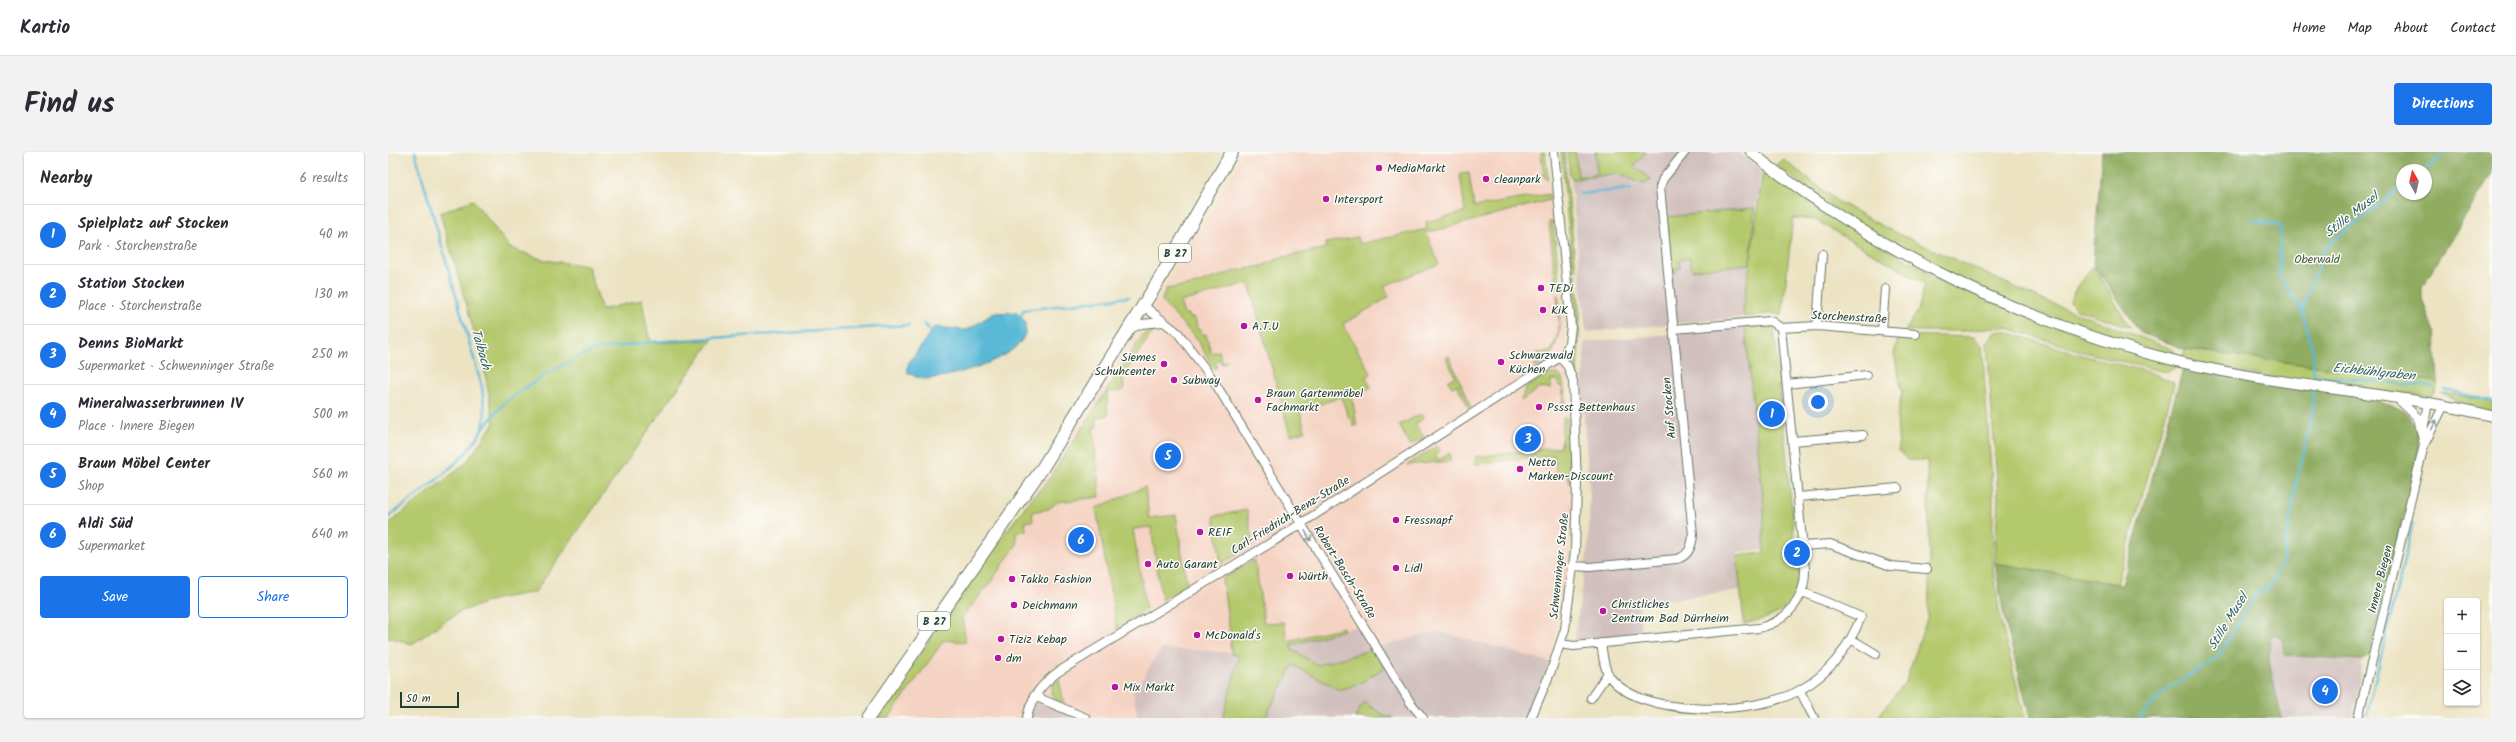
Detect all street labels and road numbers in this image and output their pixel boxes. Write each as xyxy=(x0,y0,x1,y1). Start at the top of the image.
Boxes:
road number: B 27 xyxy=(1159,244,1191,262)
street label: Storchenstraße xyxy=(1811,306,1888,329)
street label: Auf Stocken xyxy=(1657,376,1682,439)
street label: Carl-Friedrich-Benz-Straße xyxy=(1227,471,1354,560)
street label: Schwenninger Straße xyxy=(1544,511,1575,620)
street label: Robert-Bosch-Straße xyxy=(1308,522,1381,623)
street label: Innere Biegen xyxy=(2363,543,2398,615)
road number: B 27 xyxy=(918,612,950,630)

